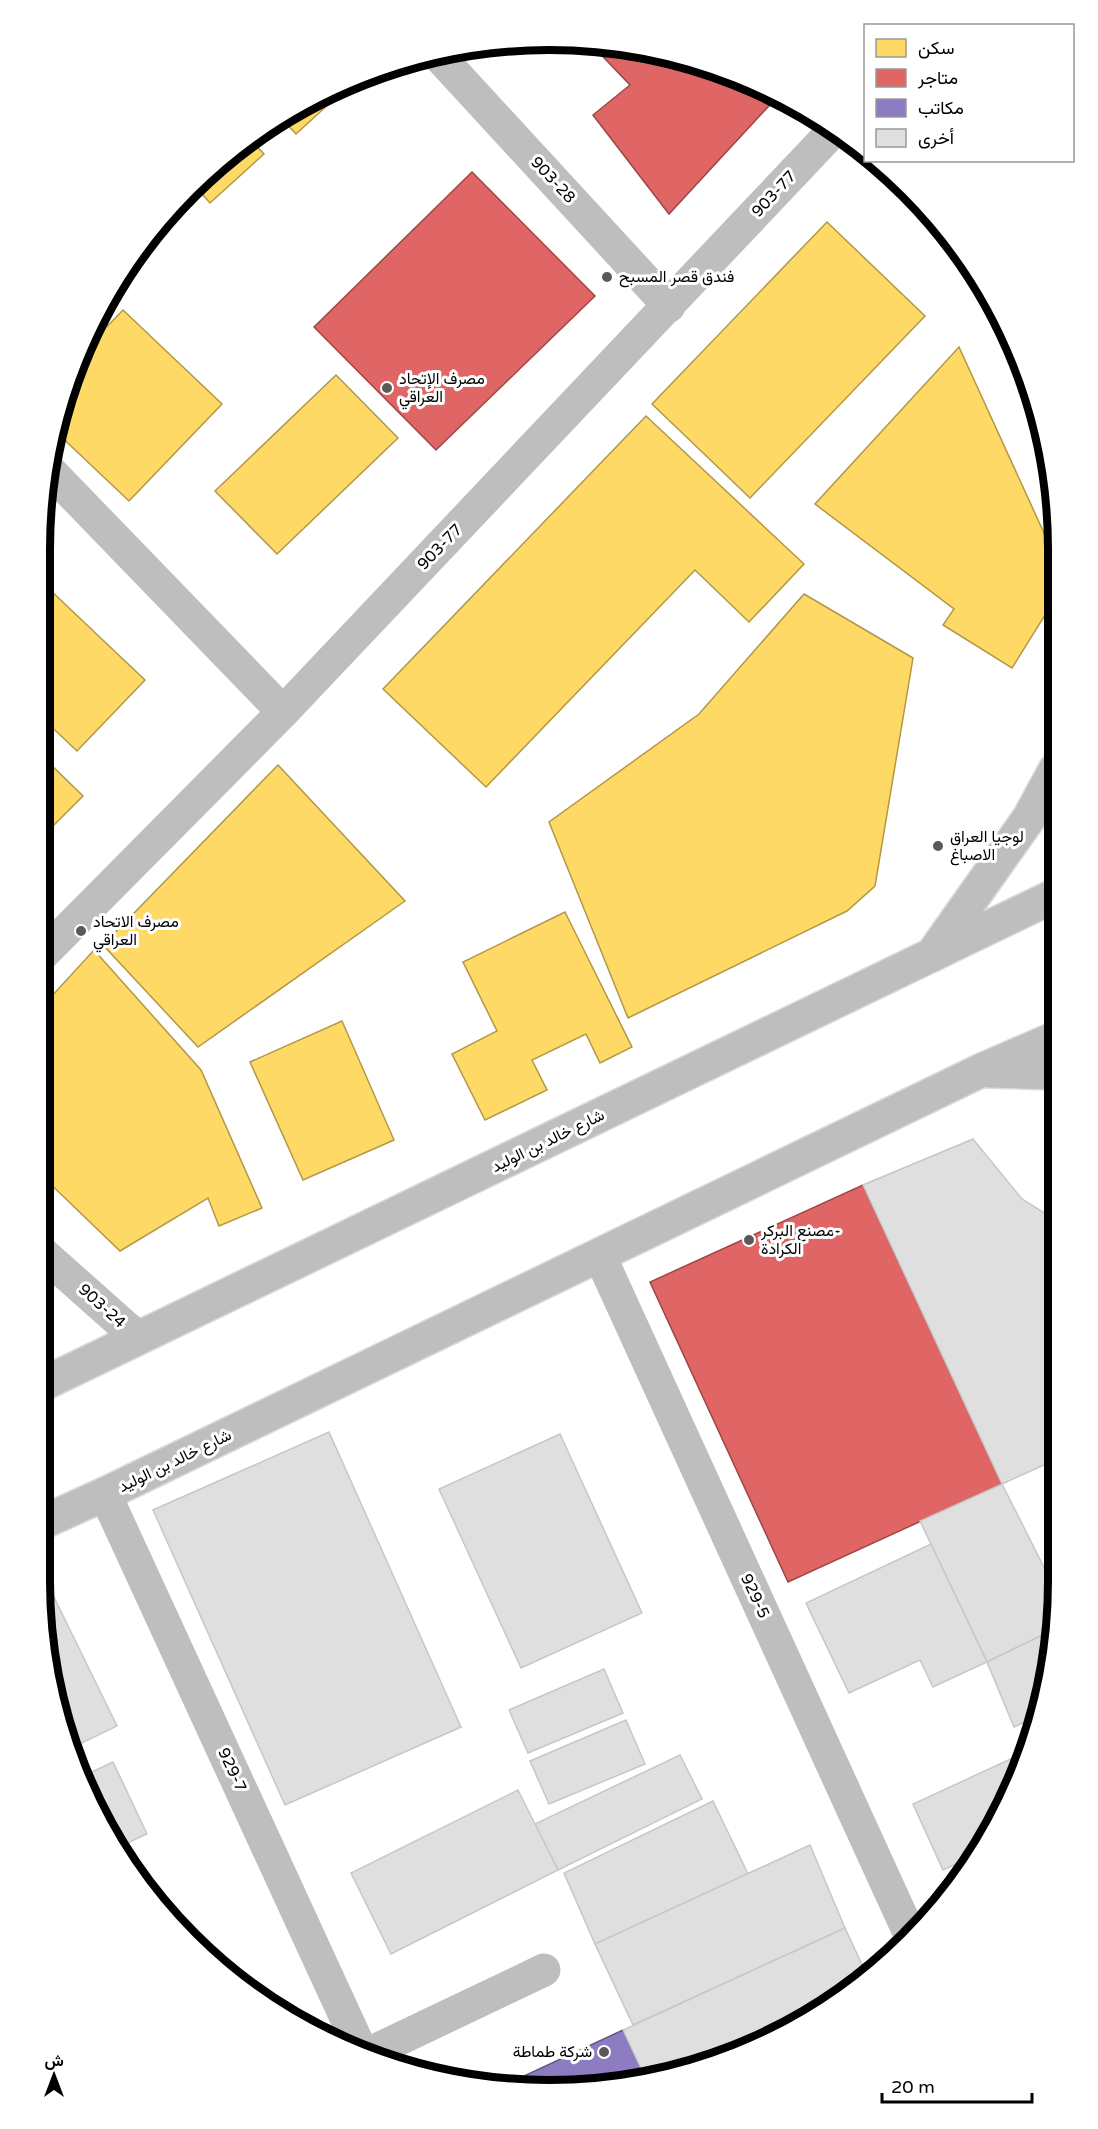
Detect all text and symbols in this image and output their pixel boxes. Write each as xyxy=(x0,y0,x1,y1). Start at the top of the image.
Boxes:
legend xyxy=(864,24,1074,162)
text: سكن xyxy=(918,37,954,59)
text: متاجر xyxy=(917,67,958,89)
text: مكاتب xyxy=(918,97,964,119)
text: أخرى xyxy=(918,127,954,149)
street label: 903-28 xyxy=(526,152,580,208)
street label: 903-77 xyxy=(747,167,801,221)
place label: فندق قصر المسبح xyxy=(619,267,734,288)
marker: فندق قصر المسبح xyxy=(600,270,614,284)
place label: مصرف الإتحاد العراقي xyxy=(399,369,485,410)
marker: مصرف الإتحاد العراقي xyxy=(380,381,394,395)
street label: 903-77 xyxy=(413,520,467,574)
place label: لوجيا العراق الاصباغ xyxy=(950,827,1024,866)
marker: لوجيا العراق الاصباغ xyxy=(931,839,945,853)
place label: مصرف الاتحاد العراقي xyxy=(93,912,179,953)
marker: مصرف الاتحاد العراقي xyxy=(74,924,88,938)
street label: شارع خالد بن الوليد xyxy=(488,1105,608,1178)
place label: مصنع البركر- الكرادة xyxy=(760,1221,841,1259)
marker: مصنع البركر- الكرادة xyxy=(742,1233,756,1247)
street label: 903-24 xyxy=(74,1280,130,1332)
street label: شارع خالد بن الوليد xyxy=(115,1425,235,1498)
street label: 929-5 xyxy=(736,1571,774,1621)
street label: 929-7 xyxy=(213,1745,251,1795)
place label: شركة طماطة xyxy=(513,2042,592,2062)
north arrow xyxy=(24,2045,84,2105)
marker: شركة طماطة xyxy=(597,2045,611,2059)
text: ش xyxy=(44,2051,64,2071)
scale bar xyxy=(882,2066,1032,2104)
text: 20 m xyxy=(891,2076,935,2098)

